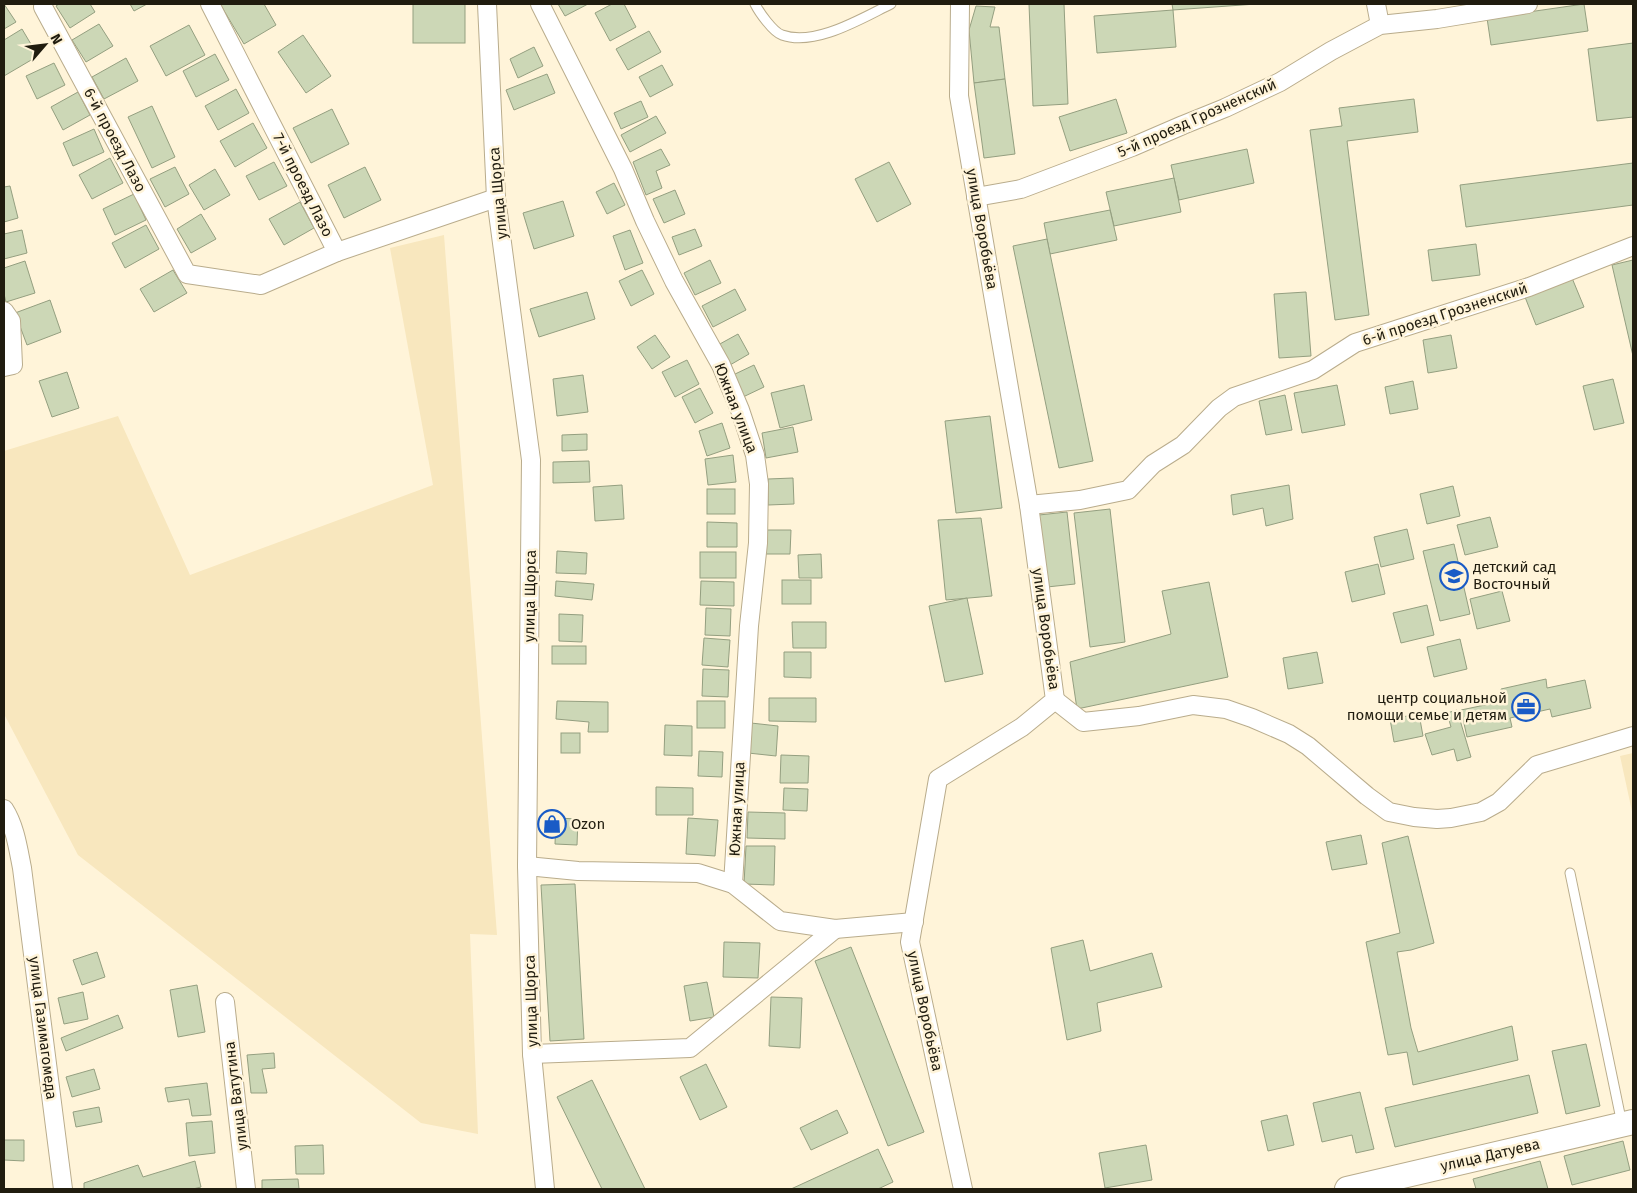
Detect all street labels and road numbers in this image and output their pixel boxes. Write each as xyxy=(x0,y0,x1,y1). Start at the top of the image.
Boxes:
street label: 5-й проезд Грозненский xyxy=(1115,75,1279,161)
street label: 6-й проезд Лазо xyxy=(80,85,150,195)
street label: 7-й проезд Лазо xyxy=(269,130,337,240)
street label: улица Щорса xyxy=(485,146,511,240)
street label: улица Воробьёва xyxy=(963,167,1001,291)
street label: 6-й проезд Грозненский xyxy=(1360,279,1530,349)
street label: Южная улица xyxy=(711,360,761,456)
street label: улица Щорса xyxy=(520,550,540,642)
street label: улица Воробьёва xyxy=(1029,567,1063,691)
street label: Южная улица xyxy=(726,761,748,857)
street label: улица Воробьёва xyxy=(903,949,947,1073)
street label: улица Щорса xyxy=(520,954,542,1048)
street label: улица Газимагомеда xyxy=(25,955,61,1101)
street label: улица Ватутина xyxy=(220,1040,252,1152)
street label: улица Датуева xyxy=(1439,1135,1541,1175)

